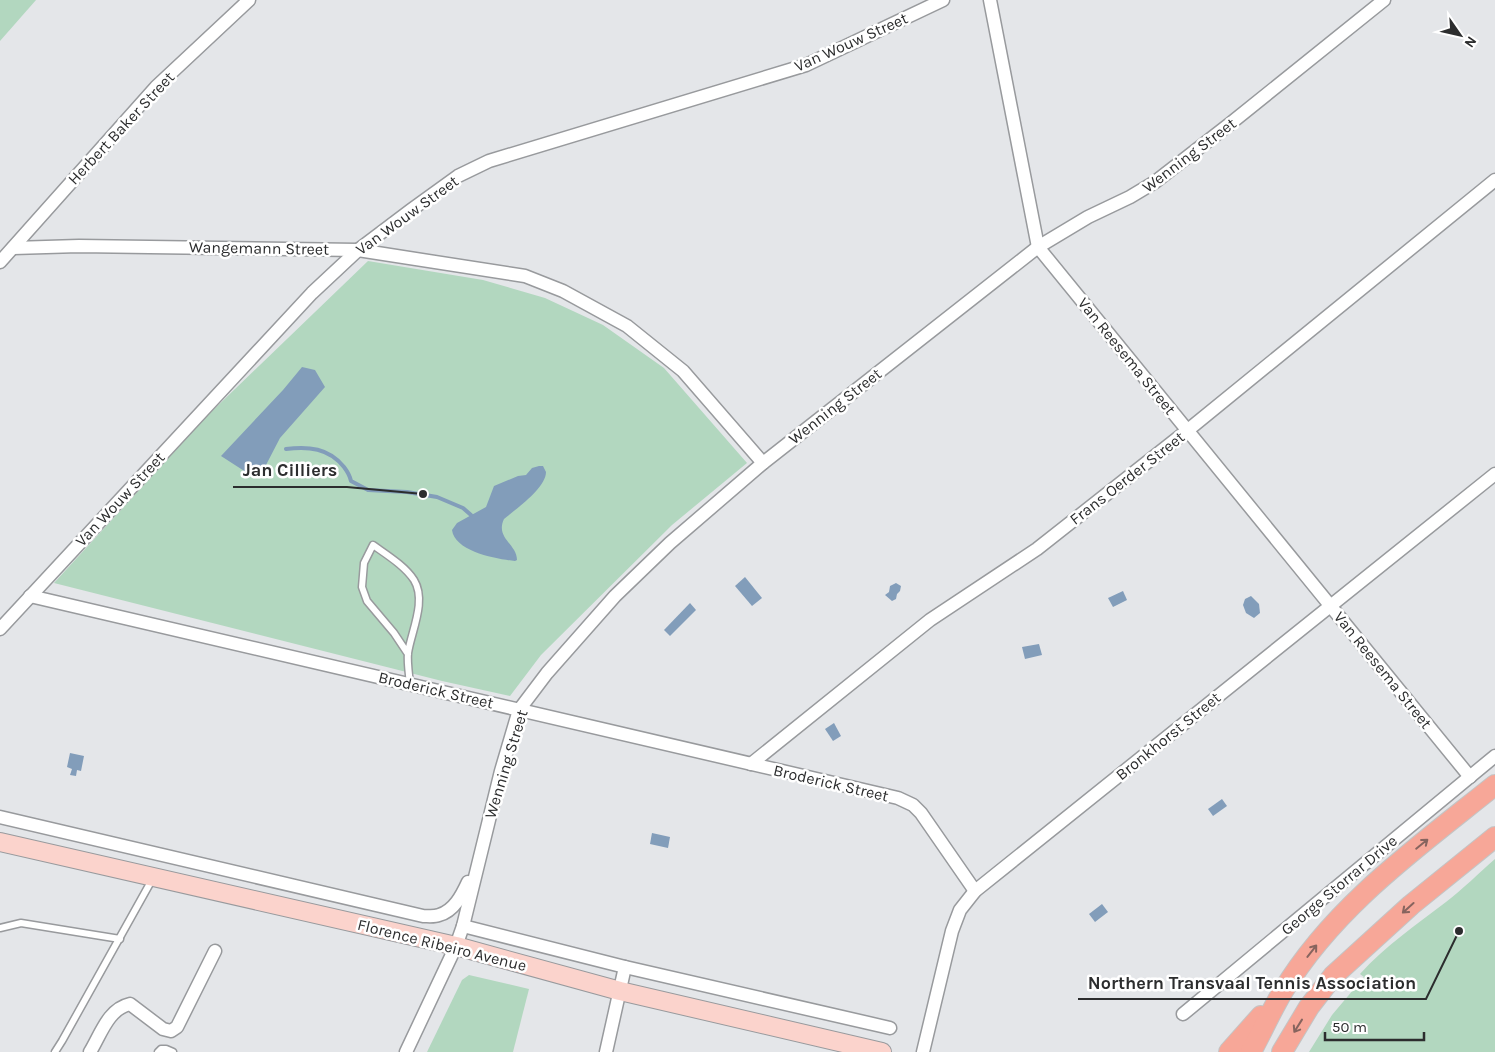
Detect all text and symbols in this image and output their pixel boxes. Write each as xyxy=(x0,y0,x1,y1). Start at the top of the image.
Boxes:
street label: Van Wouw Street xyxy=(791,8,911,76)
north arrow xyxy=(1435,10,1485,60)
text: N xyxy=(1461,33,1480,51)
street label: Herbert Baker Street xyxy=(64,68,178,188)
street label: Wenning Street xyxy=(1138,114,1240,196)
street label: Van Wouw Street xyxy=(352,171,462,259)
street label: Wangemann Street xyxy=(189,237,329,259)
street label: Van Reesema Street xyxy=(1074,294,1180,418)
street label: Wenning Street xyxy=(785,364,885,448)
street label: Frans Oerder Street xyxy=(1066,427,1188,529)
street label: Van Wouw Street xyxy=(71,448,169,550)
callout: Jan Cilliers xyxy=(233,454,347,487)
text: Jan Cilliers xyxy=(243,459,337,481)
street label: Van Reesema Street xyxy=(1330,608,1436,732)
street label: Broderick Street xyxy=(377,668,495,712)
street label: Bronkhorst Street xyxy=(1112,688,1224,784)
street label: Wenning Street xyxy=(480,707,532,821)
street label: Broderick Street xyxy=(772,761,890,805)
street label: George Storrar Drive xyxy=(1277,831,1401,939)
one-way arrow xyxy=(1416,838,1429,849)
one-way arrow xyxy=(1401,902,1414,914)
street label: Florence Ribeiro Avenue xyxy=(355,915,529,975)
one-way arrow xyxy=(1306,945,1317,958)
callout: Northern Transvaal Tennis Association xyxy=(1078,966,1426,999)
text: Northern Transvaal Tennis Association xyxy=(1088,972,1416,994)
scale bar xyxy=(1325,1010,1424,1042)
text: 50 m xyxy=(1332,1018,1367,1036)
one-way arrow xyxy=(1292,1019,1302,1033)

